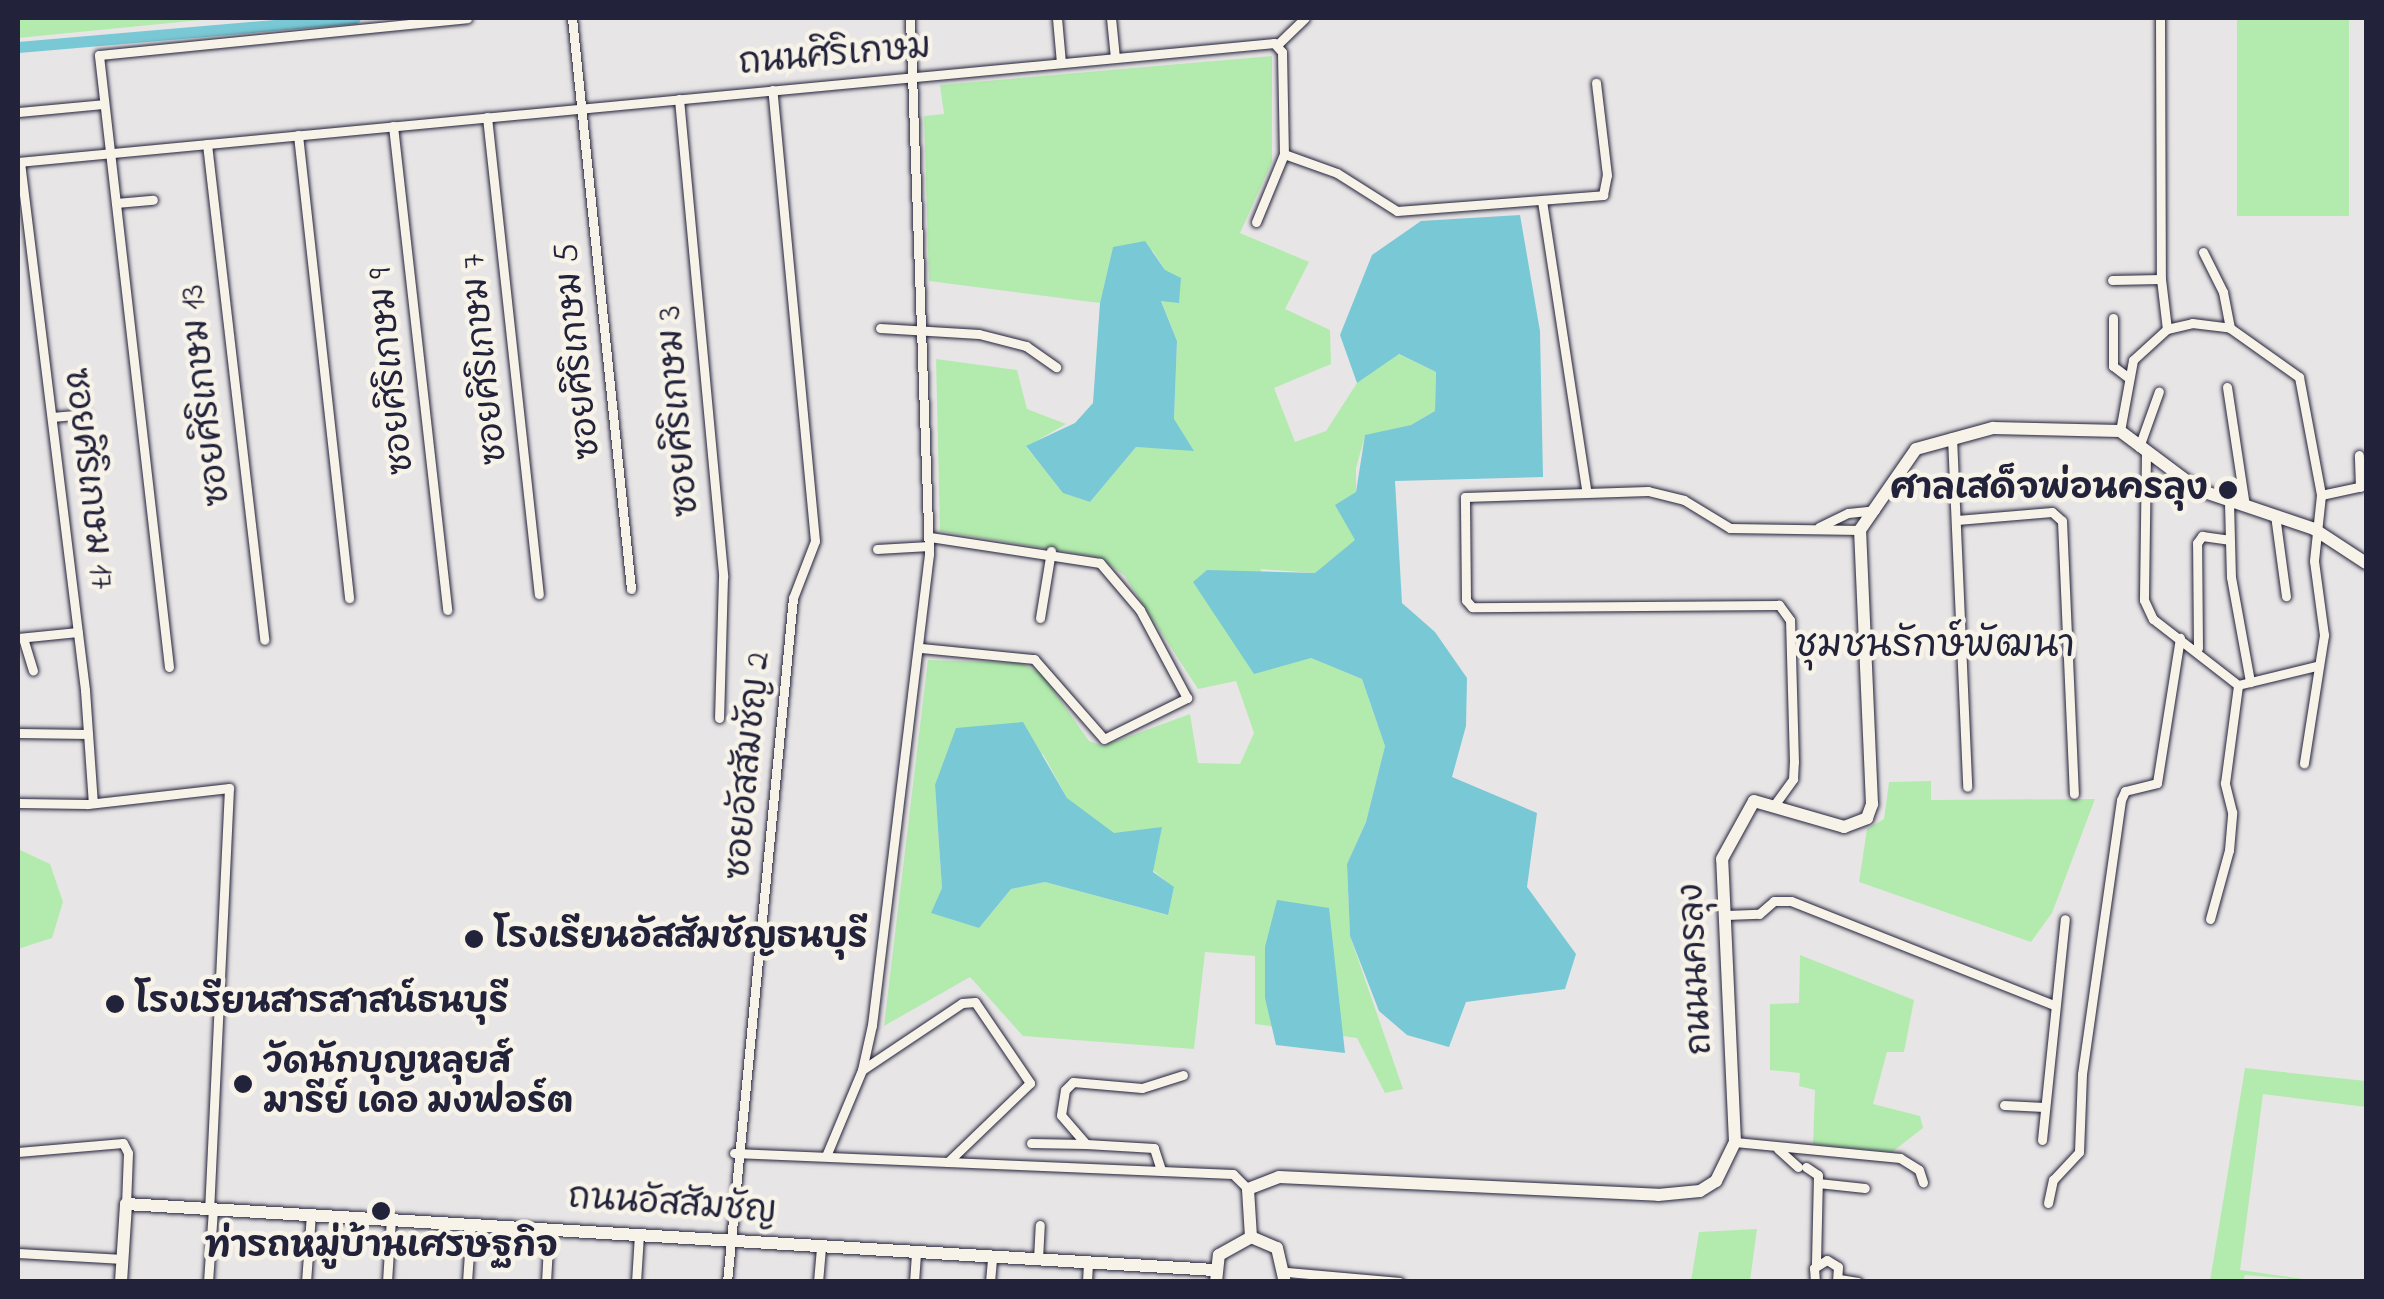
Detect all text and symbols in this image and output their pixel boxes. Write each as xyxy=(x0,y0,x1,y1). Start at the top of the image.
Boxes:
street label: ถนนศิริเกษม xyxy=(737,28,933,86)
street label: ซอยศิริเกษม 5 xyxy=(547,241,611,461)
street label: ซอยศิริเกษม 7 xyxy=(454,252,518,466)
street label: ซอยศิริเกษม 9 xyxy=(361,266,425,476)
street label: ซอยศิริเกษม 13 xyxy=(173,282,241,508)
street label: ซอยศิริเกษม 3 xyxy=(650,304,710,518)
street label: ซอยศิริเกษม 17 xyxy=(53,366,121,592)
place label: ศาลเสด็จพ่อนครลุง xyxy=(1890,469,2208,511)
marker: ศาลเสด็จพ่อนครลุง xyxy=(2217,479,2239,501)
district label: ชุมชนรักษ์พัฒนา xyxy=(1795,625,2075,671)
street label: ซอยอัสสัมชัญ 2 xyxy=(719,650,781,882)
street label: ถนนนครลุง xyxy=(1673,882,1723,1056)
place label: โรงเรียนอัสสัมชัญธนบุรี xyxy=(494,918,867,960)
marker: โรงเรียนอัสสัมชัญธนบุรี xyxy=(463,928,485,950)
place label: โรงเรียนสารสาสน์ธนบุรี xyxy=(135,983,508,1025)
marker: โรงเรียนสารสาสน์ธนบุรี xyxy=(104,993,126,1015)
place label: วัดนักบุญหลุยส์ มารีย์ เดอ มงฟอร์ต xyxy=(263,1043,573,1125)
marker: วัดนักบุญหลุยส์ มารีย์ เดอ มงฟอร์ต xyxy=(232,1073,254,1095)
street label: ถนนอัสสัมชัญ xyxy=(567,1178,777,1234)
marker: ท่ารถหมู่บ้านเศรษฐกิจ xyxy=(370,1200,392,1222)
place label: ท่ารถหมู่บ้านเศรษฐกิจ xyxy=(204,1227,558,1269)

